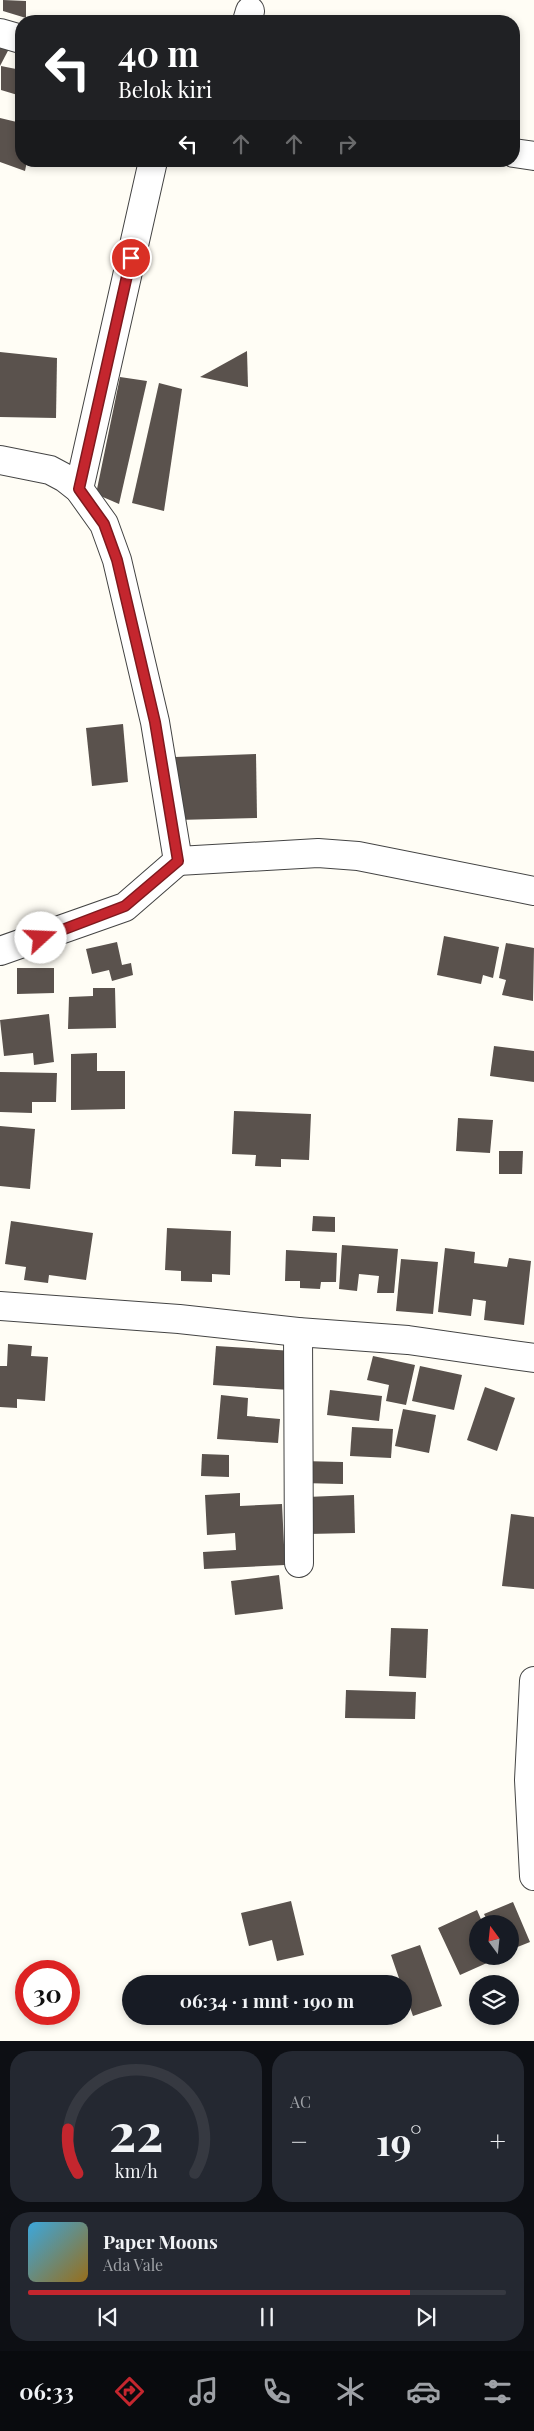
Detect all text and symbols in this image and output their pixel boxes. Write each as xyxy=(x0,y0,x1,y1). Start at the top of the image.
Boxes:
text: 40 m xyxy=(118,29,199,76)
icon: left xyxy=(35,35,100,100)
text: Belok kiri xyxy=(118,74,212,104)
icon: left xyxy=(174,130,202,158)
icon: ahead xyxy=(227,130,255,158)
icon: ahead xyxy=(280,130,308,158)
icon: right xyxy=(333,130,361,158)
pin xyxy=(110,237,152,279)
icon: arrive xyxy=(117,244,145,272)
position arrow xyxy=(14,911,66,963)
north arrow xyxy=(469,1915,519,1965)
map controls xyxy=(469,1915,519,2025)
speed limit sign: 30 xyxy=(15,1960,80,2025)
button: layers xyxy=(469,1975,519,2025)
text: 06:34 · 1 mnt · 190 m xyxy=(180,1987,354,2013)
text: AC xyxy=(290,2091,311,2112)
text: 22 xyxy=(109,2096,163,2165)
text: 19° xyxy=(376,2115,422,2166)
text: − xyxy=(290,2122,308,2159)
text: + xyxy=(490,2122,506,2159)
text: km/h xyxy=(115,2159,158,2182)
text: Paper Moons xyxy=(103,2228,218,2254)
text: Ada Vale xyxy=(103,2254,163,2275)
icon: previous xyxy=(94,2303,122,2331)
icon: pause xyxy=(253,2303,281,2331)
icon: next xyxy=(412,2303,440,2331)
icon: directions xyxy=(112,2374,147,2409)
icon: music xyxy=(186,2374,221,2409)
icon: phone xyxy=(259,2374,294,2409)
icon: climate xyxy=(333,2374,368,2409)
icon: car xyxy=(406,2374,441,2409)
icon: filters xyxy=(480,2374,515,2409)
text: 06:33 xyxy=(19,2376,74,2406)

